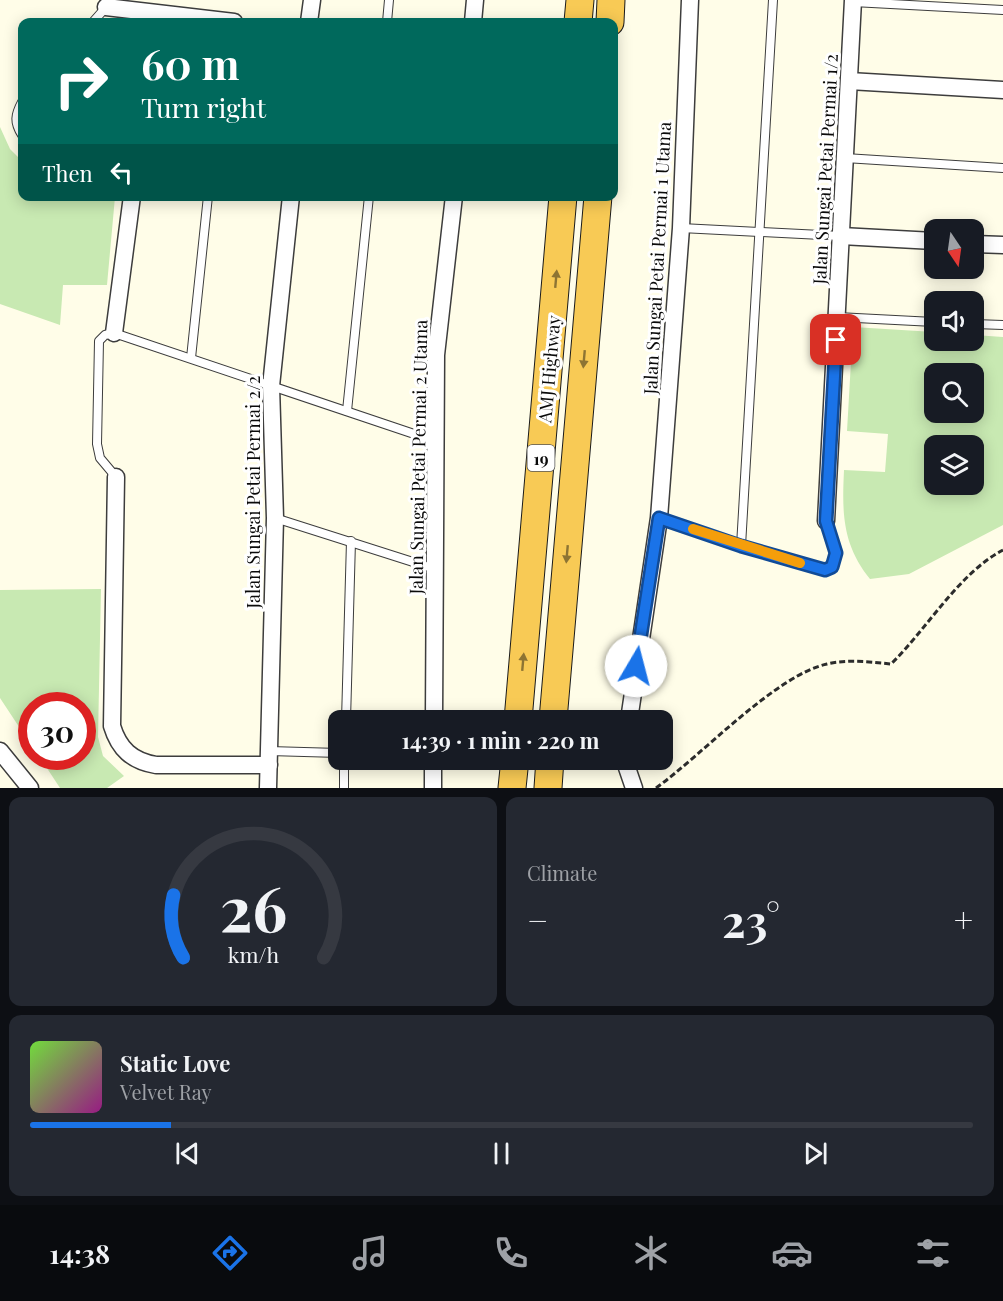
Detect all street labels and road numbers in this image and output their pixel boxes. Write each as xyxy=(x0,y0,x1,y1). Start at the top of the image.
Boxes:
street label: Jalan Sungai Petai Permai 1/2 xyxy=(807,53,843,286)
street label: Jalan Sungai Petai Permai 1 Utama xyxy=(638,121,676,396)
street label: AMJ Highway xyxy=(532,314,566,425)
street label: Jalan Sungai Petai Permai 2 Utama xyxy=(404,319,432,596)
street label: Jalan Sungai Petai Permai 2/2 xyxy=(241,376,265,609)
road number: 19 xyxy=(528,445,554,471)

